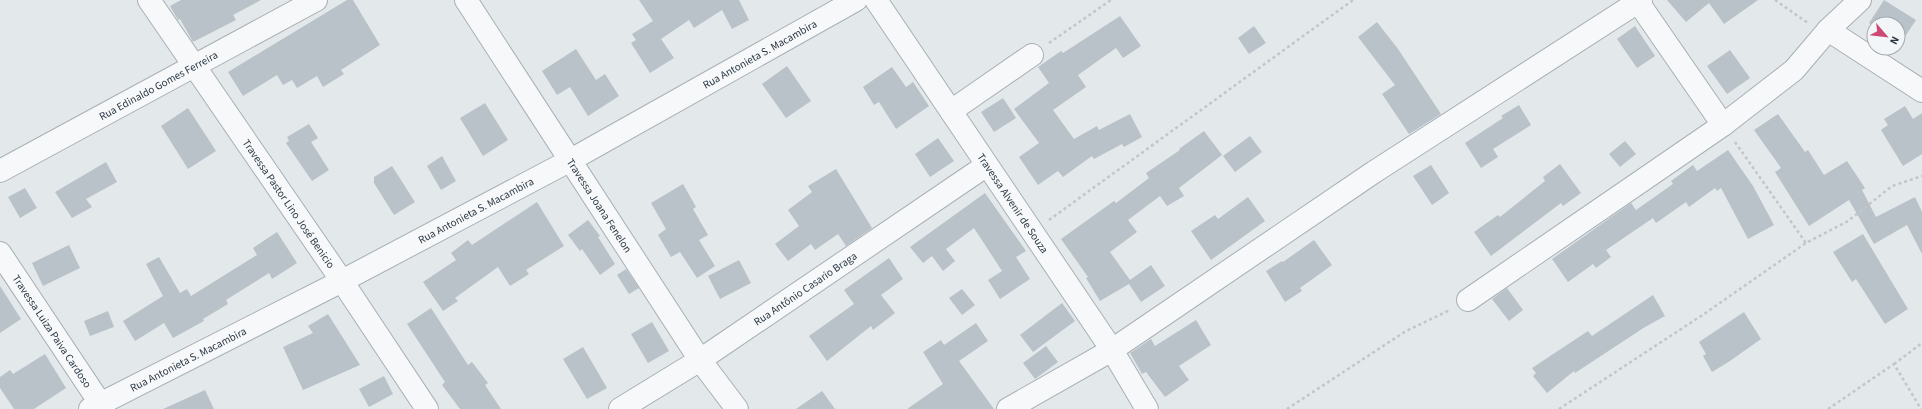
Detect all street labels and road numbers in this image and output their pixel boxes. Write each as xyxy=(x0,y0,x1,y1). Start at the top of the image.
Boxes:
street label: Rua Antonieta S. Macambira xyxy=(700,16,819,92)
street label: Rua Edinaldo Gomes Ferreira xyxy=(96,47,220,124)
street label: Travessa Pastor Lino José Benicio xyxy=(239,136,339,271)
street label: Travessa Alvenir de Souza xyxy=(974,150,1052,256)
street label: Travessa Joana Fenelon xyxy=(563,155,636,255)
street label: Rua Antonieta S. Macambira xyxy=(415,174,536,247)
street label: Rua Antônio Casario Braga xyxy=(751,248,860,329)
street label: Travessa Luiza Paiva Cardoso xyxy=(9,272,95,391)
street label: Rua Antonieta S. Macambira xyxy=(127,323,249,395)

